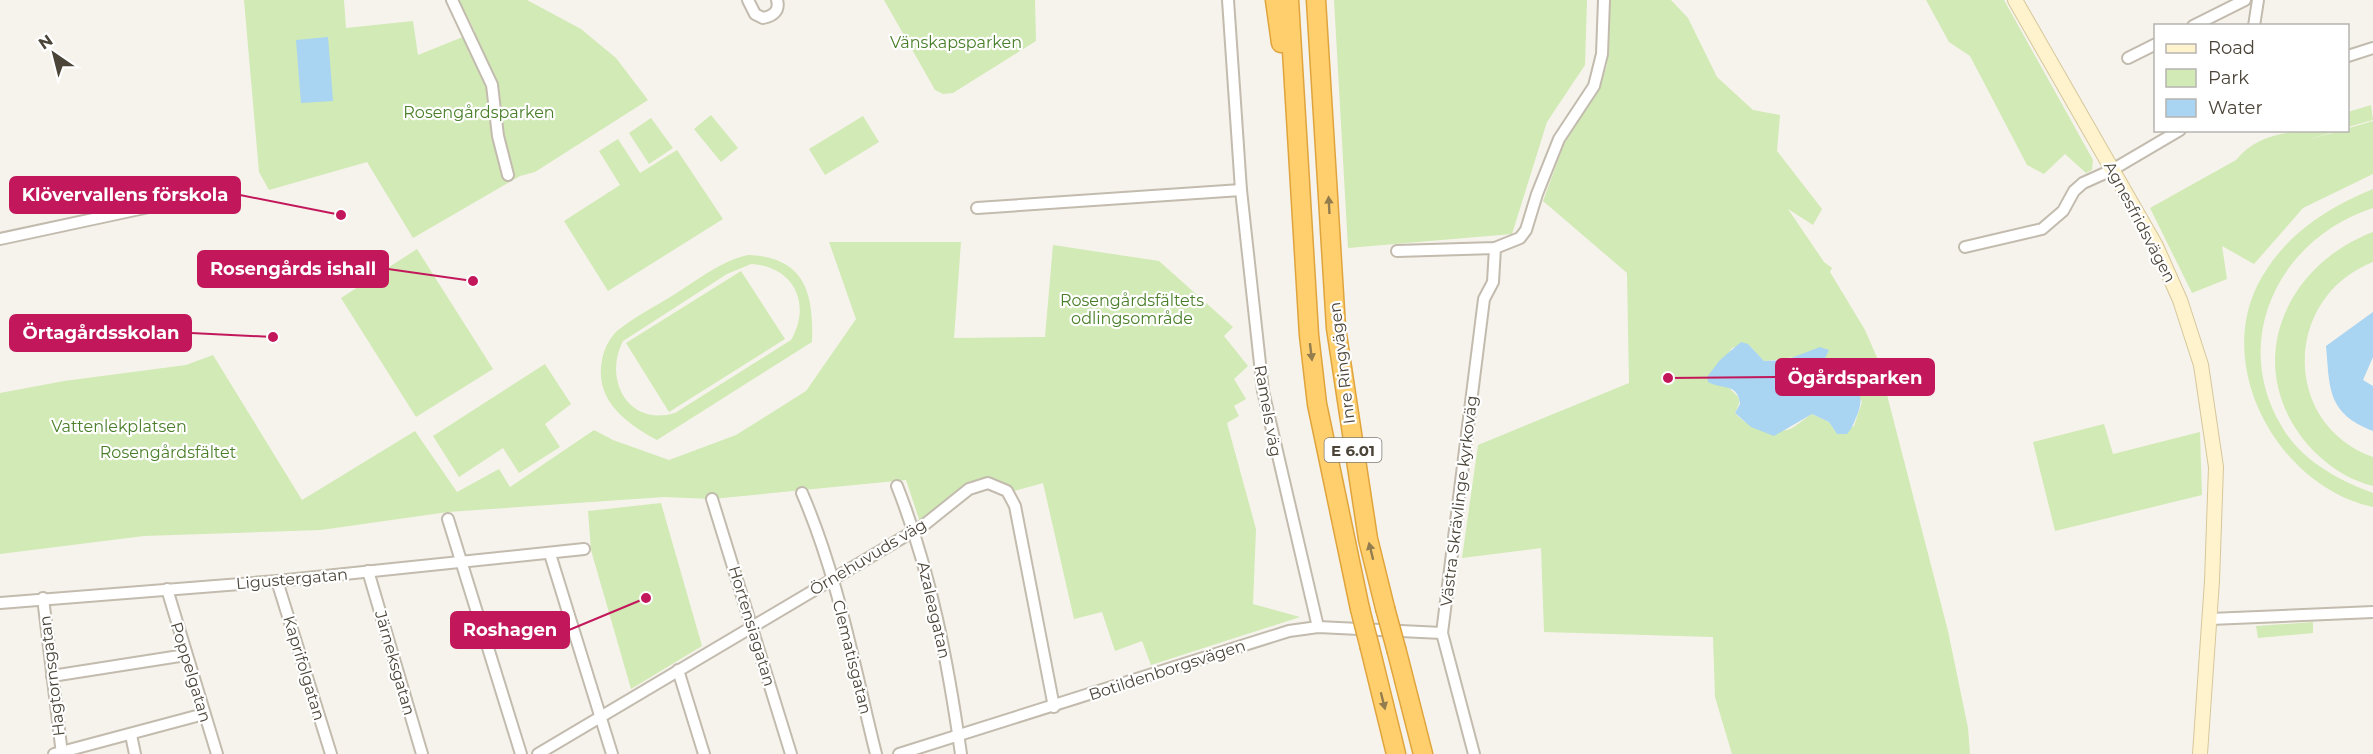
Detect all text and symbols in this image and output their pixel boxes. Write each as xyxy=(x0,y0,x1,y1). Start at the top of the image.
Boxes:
north arrow xyxy=(24,24,84,84)
legend xyxy=(2154,24,2349,132)
text: N xyxy=(35,31,56,54)
park label: Vänskapsparken xyxy=(890,33,1022,52)
text: Road xyxy=(2208,37,2255,59)
text: Park xyxy=(2208,67,2249,89)
text: Water xyxy=(2208,97,2263,119)
park label: Rosengårdsparken xyxy=(403,103,555,122)
street label: Agnesfridsvägen xyxy=(2100,158,2180,286)
callout: Klövervallens förskola xyxy=(10,177,240,213)
text: Klövervallens förskola xyxy=(22,184,228,206)
one-way arrow xyxy=(1324,195,1333,214)
callout: Rosengårds ishall xyxy=(198,251,388,287)
text: Rosengårds ishall xyxy=(210,258,376,280)
park label: Rosengårdsfältets odlingsområde xyxy=(1060,291,1204,328)
street label: Inre Ringvägen xyxy=(1325,301,1359,425)
callout: Örtagårdsskolan xyxy=(10,315,191,351)
text: Örtagårdsskolan xyxy=(23,322,179,344)
one-way arrow xyxy=(1306,342,1315,361)
callout: Ögårdsparken xyxy=(1776,359,1934,395)
street label: Ramels väg xyxy=(1251,364,1285,458)
text: Ögårdsparken xyxy=(1788,367,1922,389)
street label: Västra Skrävlinge kyrkoväg xyxy=(1437,394,1481,608)
park label: Vattenlekplatsen xyxy=(51,417,187,436)
road number: E 6.01 xyxy=(1324,438,1382,462)
park label: Rosengårdsfältet xyxy=(100,443,237,462)
street label: Örnehuvuds väg xyxy=(806,514,930,599)
one-way arrow xyxy=(1366,542,1376,560)
street label: Azaleagatan xyxy=(914,560,954,660)
street label: Hortensiagatan xyxy=(725,564,779,688)
street label: Ligustergatan xyxy=(235,565,349,593)
street label: Clematisgatan xyxy=(829,598,875,716)
street label: Järneksgatan xyxy=(371,607,419,718)
callout: Roshagen xyxy=(451,612,569,648)
street label: Kaprifolgatan xyxy=(279,613,329,723)
street label: Hagtornsgatan xyxy=(35,615,69,737)
text: Roshagen xyxy=(463,619,557,641)
street label: Poppelgatan xyxy=(167,620,215,724)
street label: Botildenborgsvägen xyxy=(1086,636,1248,704)
one-way arrow xyxy=(1378,692,1388,710)

